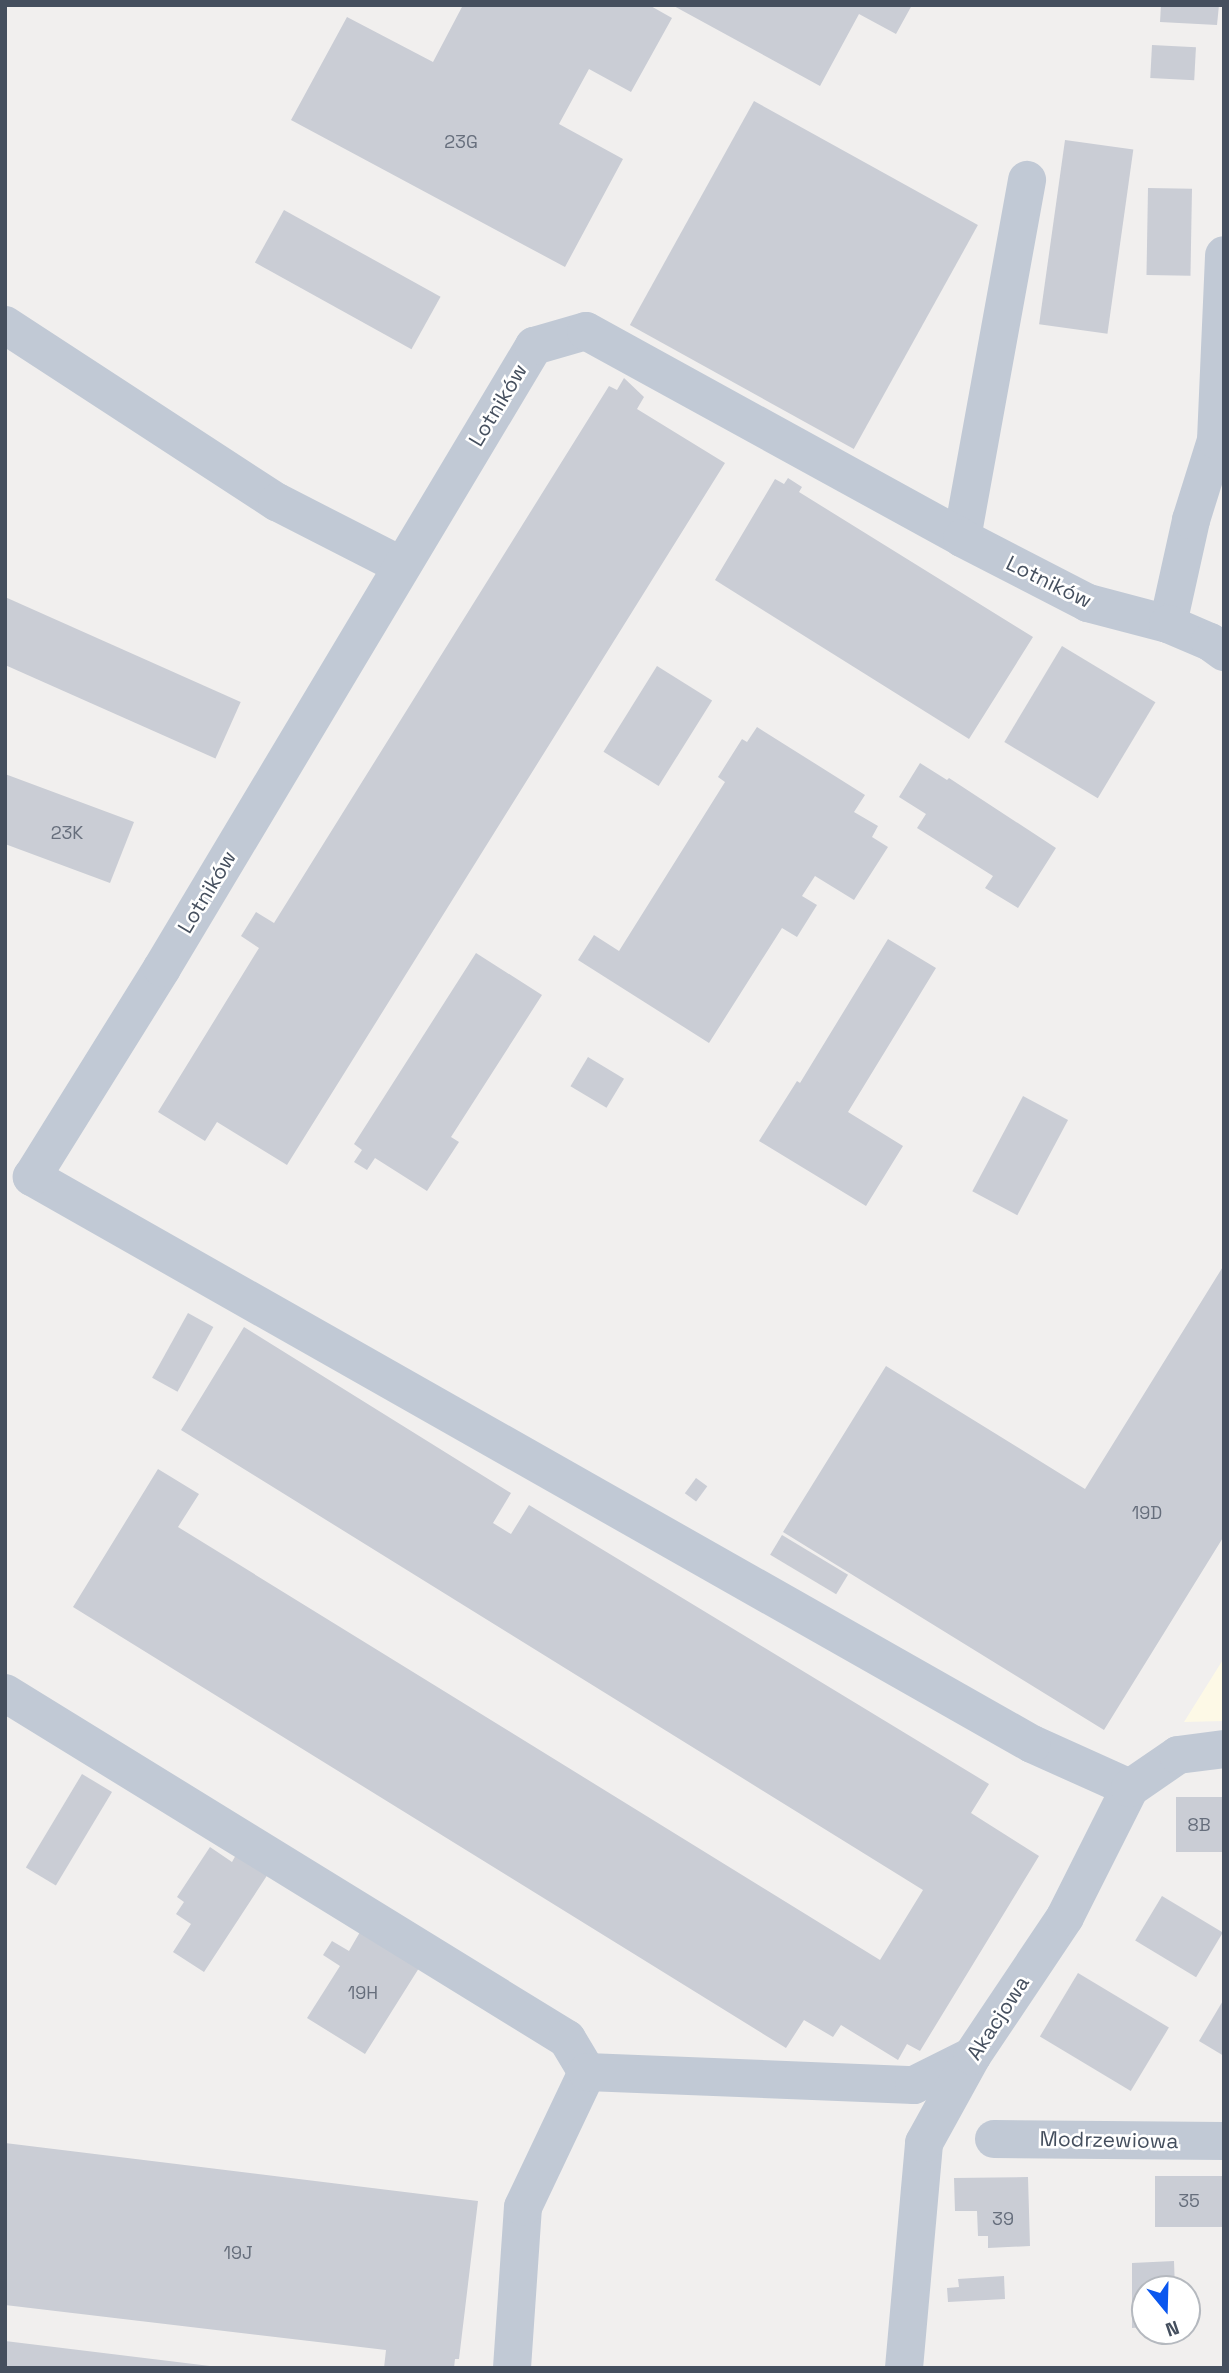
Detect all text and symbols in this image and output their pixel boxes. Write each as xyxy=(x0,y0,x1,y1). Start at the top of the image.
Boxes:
house number: 23G xyxy=(444,131,478,153)
street label: Lotników xyxy=(464,359,532,451)
street label: Lotników xyxy=(1002,551,1096,613)
house number: 23K xyxy=(51,822,83,844)
street label: Lotników xyxy=(173,846,241,938)
house number: 19D xyxy=(1132,1502,1162,1524)
house number: 8B xyxy=(1187,1814,1211,1836)
street label: Akacjowa xyxy=(961,1971,1035,2065)
house number: 19H xyxy=(348,1982,378,2004)
street label: Modrzewiowa xyxy=(1039,2126,1179,2154)
house number: 35 xyxy=(1178,2190,1200,2212)
house number: 39 xyxy=(992,2208,1014,2230)
house number: 19J xyxy=(223,2242,253,2264)
north arrow xyxy=(1131,2275,1201,2345)
text: N xyxy=(1162,2315,1182,2342)

